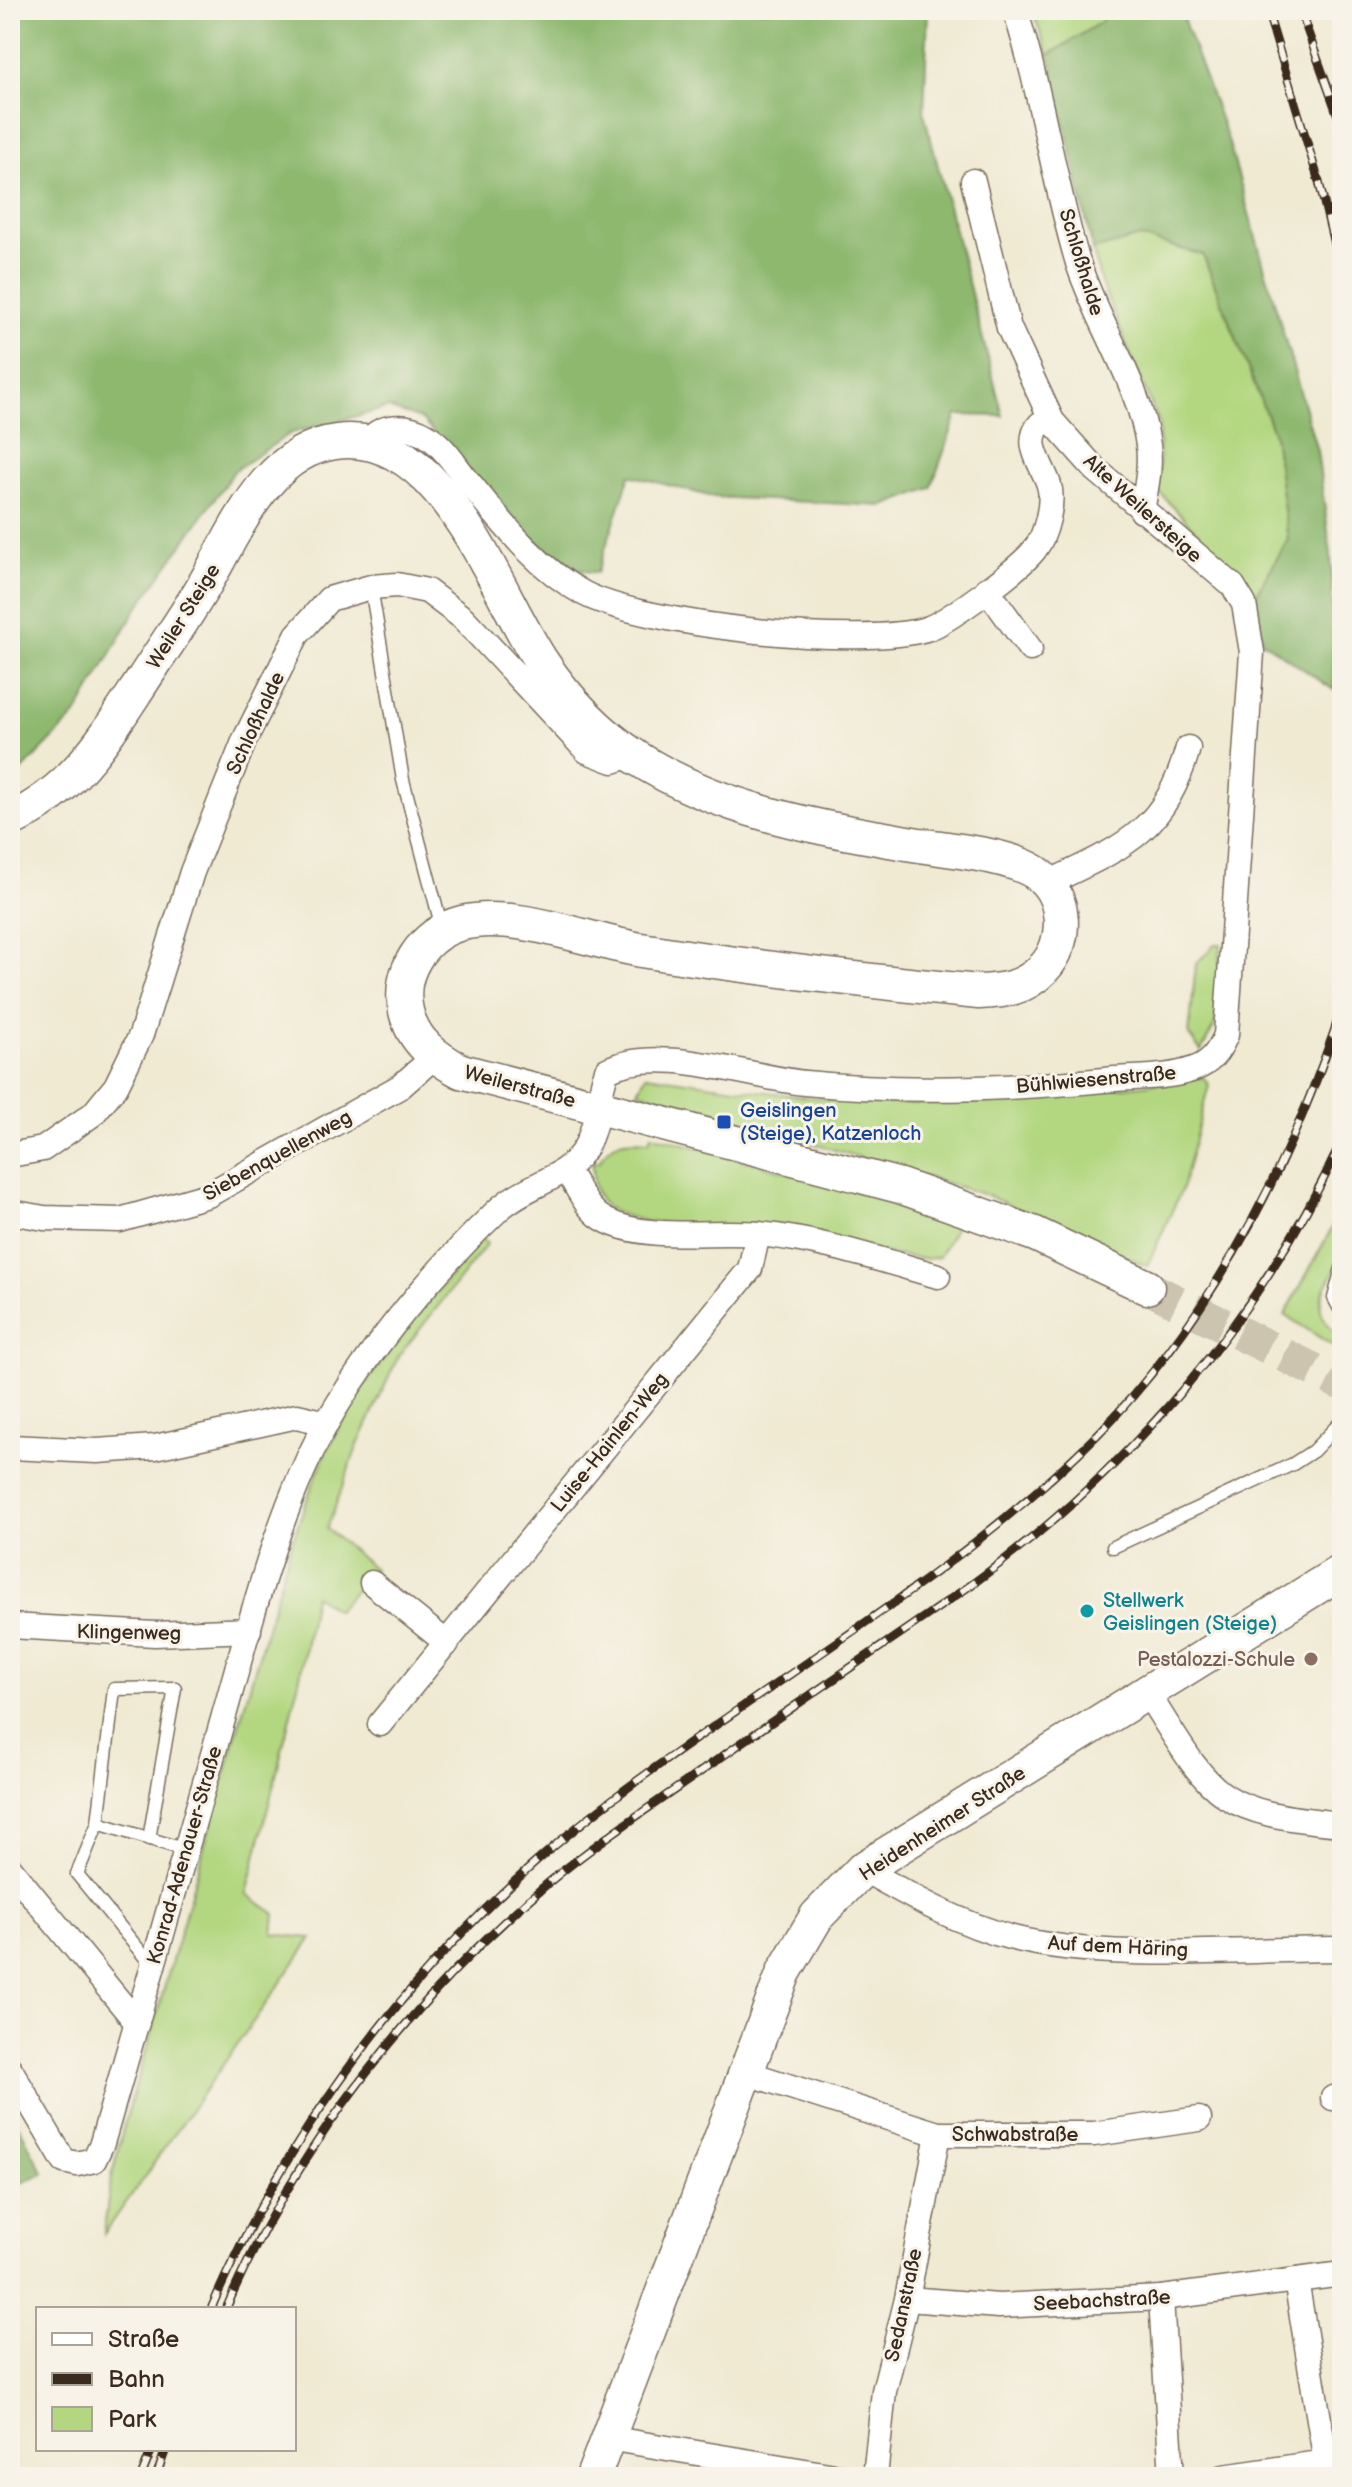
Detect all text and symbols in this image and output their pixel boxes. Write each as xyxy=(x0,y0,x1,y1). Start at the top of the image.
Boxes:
street label: Schloßhalde xyxy=(1053,206,1109,319)
street label: Alte Weilersteige xyxy=(1078,449,1207,568)
street label: Weiler Steige xyxy=(142,559,226,674)
street label: Schloßhalde xyxy=(222,668,290,779)
street label: Weilerstraße xyxy=(461,1061,578,1113)
street label: Bühlwiesenstraße xyxy=(1015,1061,1177,1099)
place label: Geislingen (Steige), Katzenloch xyxy=(740,1099,921,1146)
street label: Siebenquellenweg xyxy=(199,1105,356,1207)
marker: Geislingen (Steige), Katzenloch xyxy=(715,1113,733,1131)
street label: Luise-Hainlen-Weg xyxy=(546,1368,674,1517)
place label: Stellwerk Geislingen (Steige) xyxy=(1103,1589,1277,1636)
marker: Stellwerk Geislingen (Steige) xyxy=(1078,1602,1096,1620)
street label: Klingenweg xyxy=(76,1620,181,1646)
place label: Pestalozzi-Schule xyxy=(1137,1648,1295,1672)
marker: Pestalozzi-Schule xyxy=(1302,1650,1320,1668)
street label: Konrad-Adenauer-Straße xyxy=(142,1743,228,1967)
street label: Heidenheimer Straße xyxy=(855,1761,1030,1887)
street label: Auf dem Häring xyxy=(1047,1931,1189,1963)
street label: Schwabstraße xyxy=(952,2123,1078,2147)
street label: Sedanstraße xyxy=(880,2246,928,2364)
street label: Seebachstraße xyxy=(1033,2285,1171,2317)
legend xyxy=(36,2307,296,2451)
text: Straße xyxy=(108,2325,179,2354)
text: Bahn xyxy=(108,2365,165,2394)
text: Park xyxy=(108,2405,156,2434)

